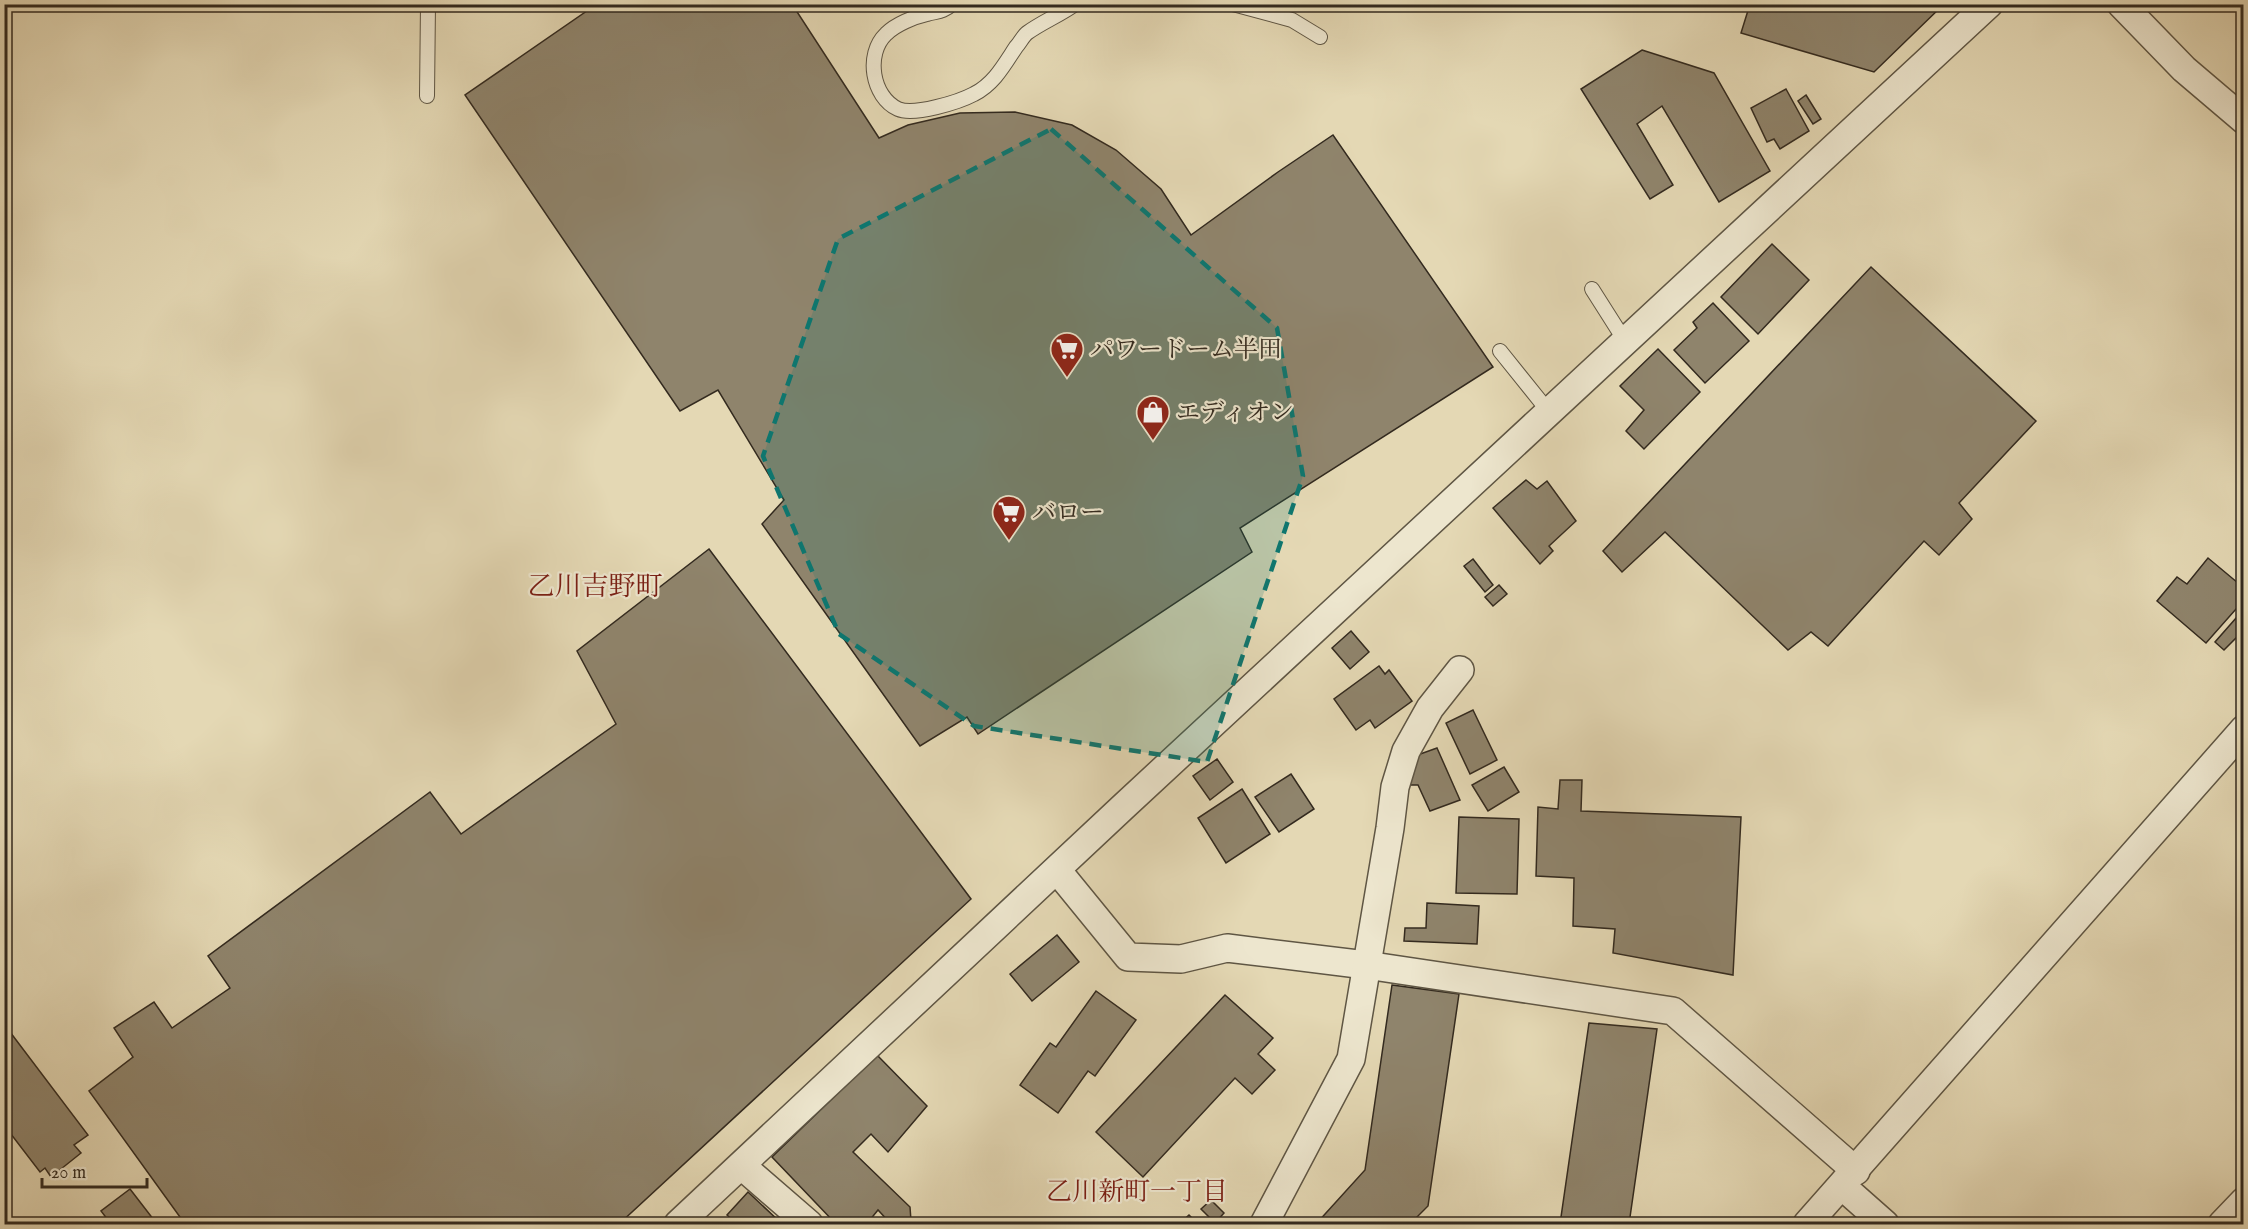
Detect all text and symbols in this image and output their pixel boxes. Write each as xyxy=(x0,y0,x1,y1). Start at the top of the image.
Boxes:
supermarket icon: パワードーム半田 xyxy=(1049,331,1085,378)
place label: パワードーム半田 xyxy=(1090,335,1282,366)
shop icon: エディオン xyxy=(1135,394,1171,441)
place label: エディオン xyxy=(1176,398,1294,429)
supermarket icon: バロー xyxy=(991,494,1027,541)
place label: バロー xyxy=(1032,498,1104,529)
district label: 乙川吉野町 xyxy=(528,571,663,605)
scale bar xyxy=(42,1151,147,1189)
text: 20 m xyxy=(51,1162,86,1185)
district label: 乙川新町一丁目 xyxy=(1046,1176,1228,1209)

